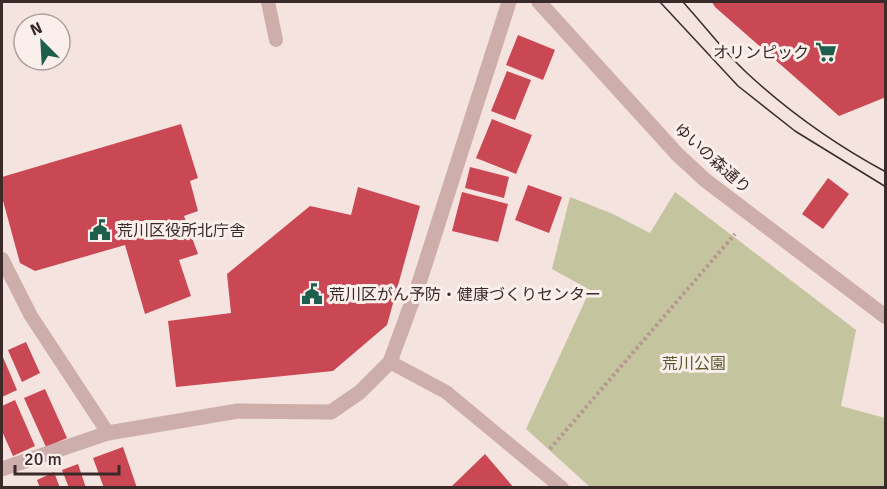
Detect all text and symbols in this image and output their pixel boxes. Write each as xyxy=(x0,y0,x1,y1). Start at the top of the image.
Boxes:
north arrow xyxy=(12,12,72,72)
text: N xyxy=(27,18,45,41)
supermarket icon: オリンピック xyxy=(814,40,838,64)
place label: オリンピック xyxy=(713,43,809,63)
street label: ゆいの森通り xyxy=(670,119,755,198)
public building icon: 荒川区役所北庁舎 xyxy=(88,218,112,242)
place label: 荒川区役所北庁舎 xyxy=(117,221,245,241)
public building icon: 荒川区がん予防・健康づくりセンター xyxy=(300,282,324,306)
place label: 荒川区がん予防・健康づくりセンター xyxy=(329,285,601,305)
park label: 荒川公園 xyxy=(662,354,726,374)
scale bar xyxy=(15,438,118,476)
text: 20 m xyxy=(24,448,62,470)

